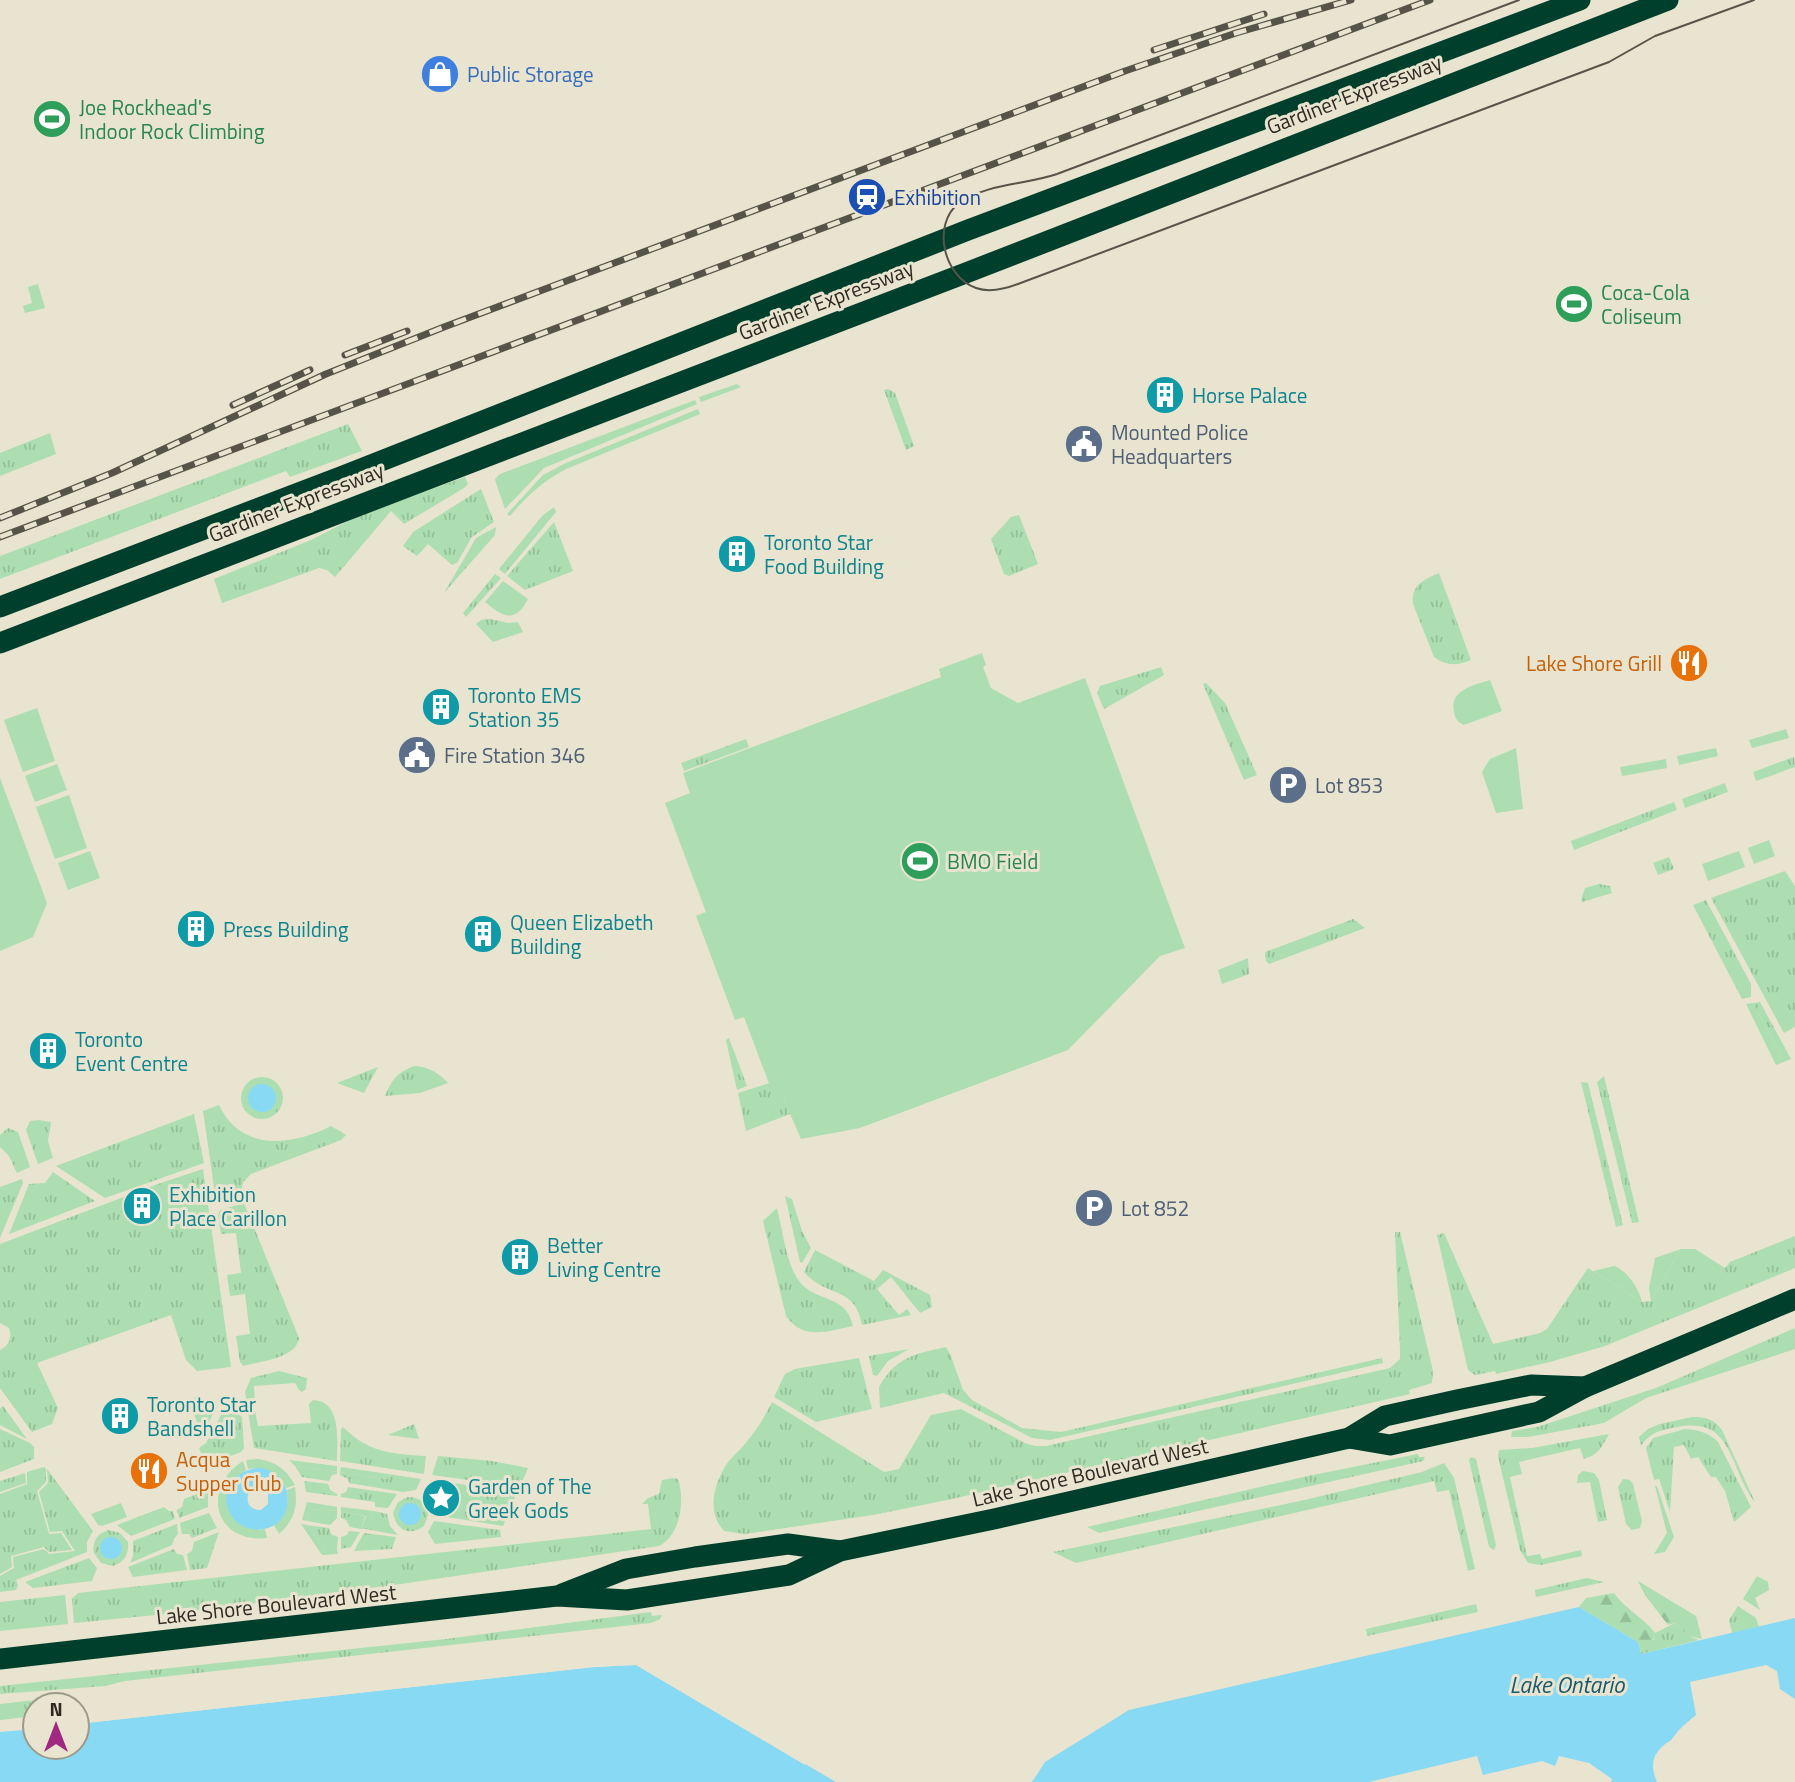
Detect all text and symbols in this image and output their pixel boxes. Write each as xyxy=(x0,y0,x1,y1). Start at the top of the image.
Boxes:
street label: Gardiner Expressway xyxy=(1262,46,1446,142)
shop icon: Public Storage xyxy=(419,53,461,95)
place label: Public Storage xyxy=(467,58,594,90)
place label: Joe Rockhead's Indoor Rock Climbing xyxy=(79,91,265,147)
sports icon: Joe Rockhead's Indoor Rock Climbing xyxy=(31,98,73,140)
station icon: Exhibition xyxy=(846,176,888,218)
place label: Exhibition xyxy=(894,181,981,213)
street label: Gardiner Expressway xyxy=(734,252,918,348)
place label: Coca-Cola Coliseum xyxy=(1601,276,1690,332)
sports icon: Coca-Cola Coliseum xyxy=(1553,283,1595,325)
building icon: Horse Palace xyxy=(1144,374,1186,416)
place label: Horse Palace xyxy=(1192,379,1307,411)
place label: Mounted Police Headquarters xyxy=(1111,416,1248,472)
public building icon: Mounted Police Headquarters xyxy=(1063,423,1105,465)
street label: Gardiner Expressway xyxy=(204,454,388,550)
place label: Toronto Star Food Building xyxy=(764,526,884,582)
building icon: Toronto Star Food Building xyxy=(716,533,758,575)
restaurant icon: Lake Shore Grill xyxy=(1668,642,1710,684)
place label: Lake Shore Grill xyxy=(1526,647,1662,679)
place label: Toronto EMS Station 35 xyxy=(468,679,581,735)
building icon: Toronto EMS Station 35 xyxy=(420,686,462,728)
public building icon: Fire Station 346 xyxy=(396,734,438,776)
place label: Fire Station 346 xyxy=(444,739,585,771)
parking icon: Lot 853 xyxy=(1267,764,1309,806)
place label: Lot 853 xyxy=(1315,769,1383,801)
sports icon: BMO Field xyxy=(899,840,941,882)
place label: BMO Field xyxy=(947,845,1038,877)
place label: Queen Elizabeth Building xyxy=(510,906,654,962)
building icon: Press Building xyxy=(175,908,217,950)
place label: Press Building xyxy=(223,913,349,945)
building icon: Queen Elizabeth Building xyxy=(462,913,504,955)
place label: Toronto Event Centre xyxy=(75,1023,188,1079)
building icon: Toronto Event Centre xyxy=(27,1030,69,1072)
place label: Exhibition Place Carillon xyxy=(169,1178,287,1234)
building icon: Exhibition Place Carillon xyxy=(121,1185,163,1227)
parking icon: Lot 852 xyxy=(1073,1187,1115,1229)
place label: Lot 852 xyxy=(1121,1192,1189,1224)
place label: Better Living Centre xyxy=(547,1229,661,1285)
building icon: Better Living Centre xyxy=(499,1236,541,1278)
place label: Toronto Star Bandshell xyxy=(147,1388,256,1444)
building icon: Toronto Star Bandshell xyxy=(99,1395,141,1437)
street label: Lake Shore Boulevard West xyxy=(969,1429,1212,1515)
place label: Acqua Supper Club xyxy=(176,1443,282,1499)
restaurant icon: Acqua Supper Club xyxy=(128,1450,170,1492)
place label: Garden of The Greek Gods xyxy=(468,1470,592,1526)
place icon: Garden of The Greek Gods xyxy=(420,1477,462,1519)
street label: Lake Shore Boulevard West xyxy=(154,1575,398,1633)
water label: Lake Ontario xyxy=(1510,1667,1625,1702)
north arrow xyxy=(21,1691,91,1761)
text: N xyxy=(49,1694,63,1723)

